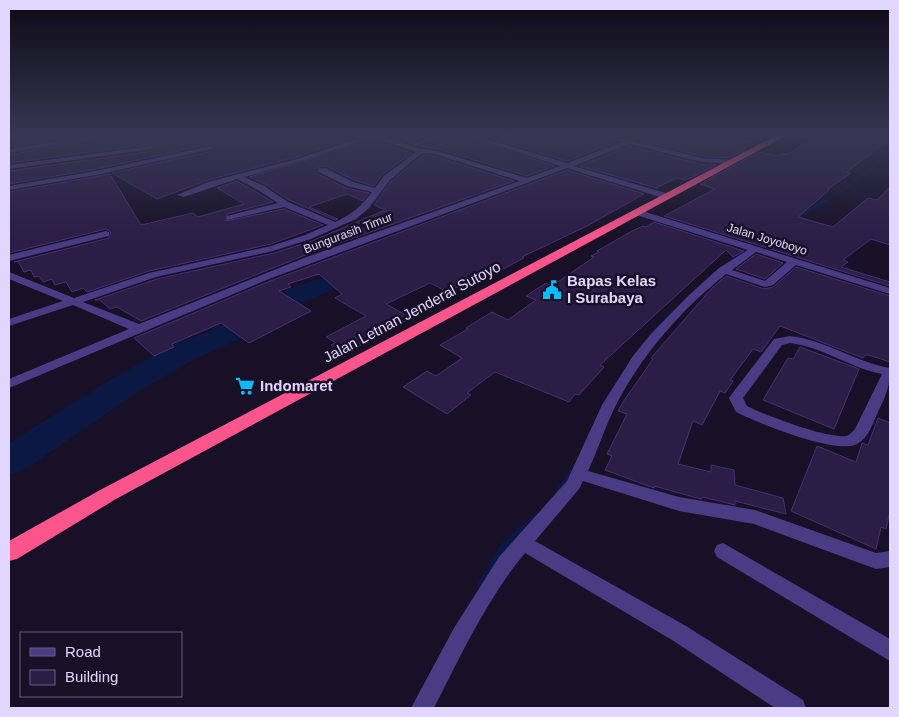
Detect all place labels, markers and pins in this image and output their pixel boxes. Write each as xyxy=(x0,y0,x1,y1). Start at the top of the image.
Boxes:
place label: Bapas Kelas I Surabaya xyxy=(567,272,656,306)
public building icon: Bapas Kelas I Surabaya xyxy=(541,279,563,301)
supermarket icon: Indomaret xyxy=(234,375,256,397)
place label: Indomaret xyxy=(260,377,333,394)

